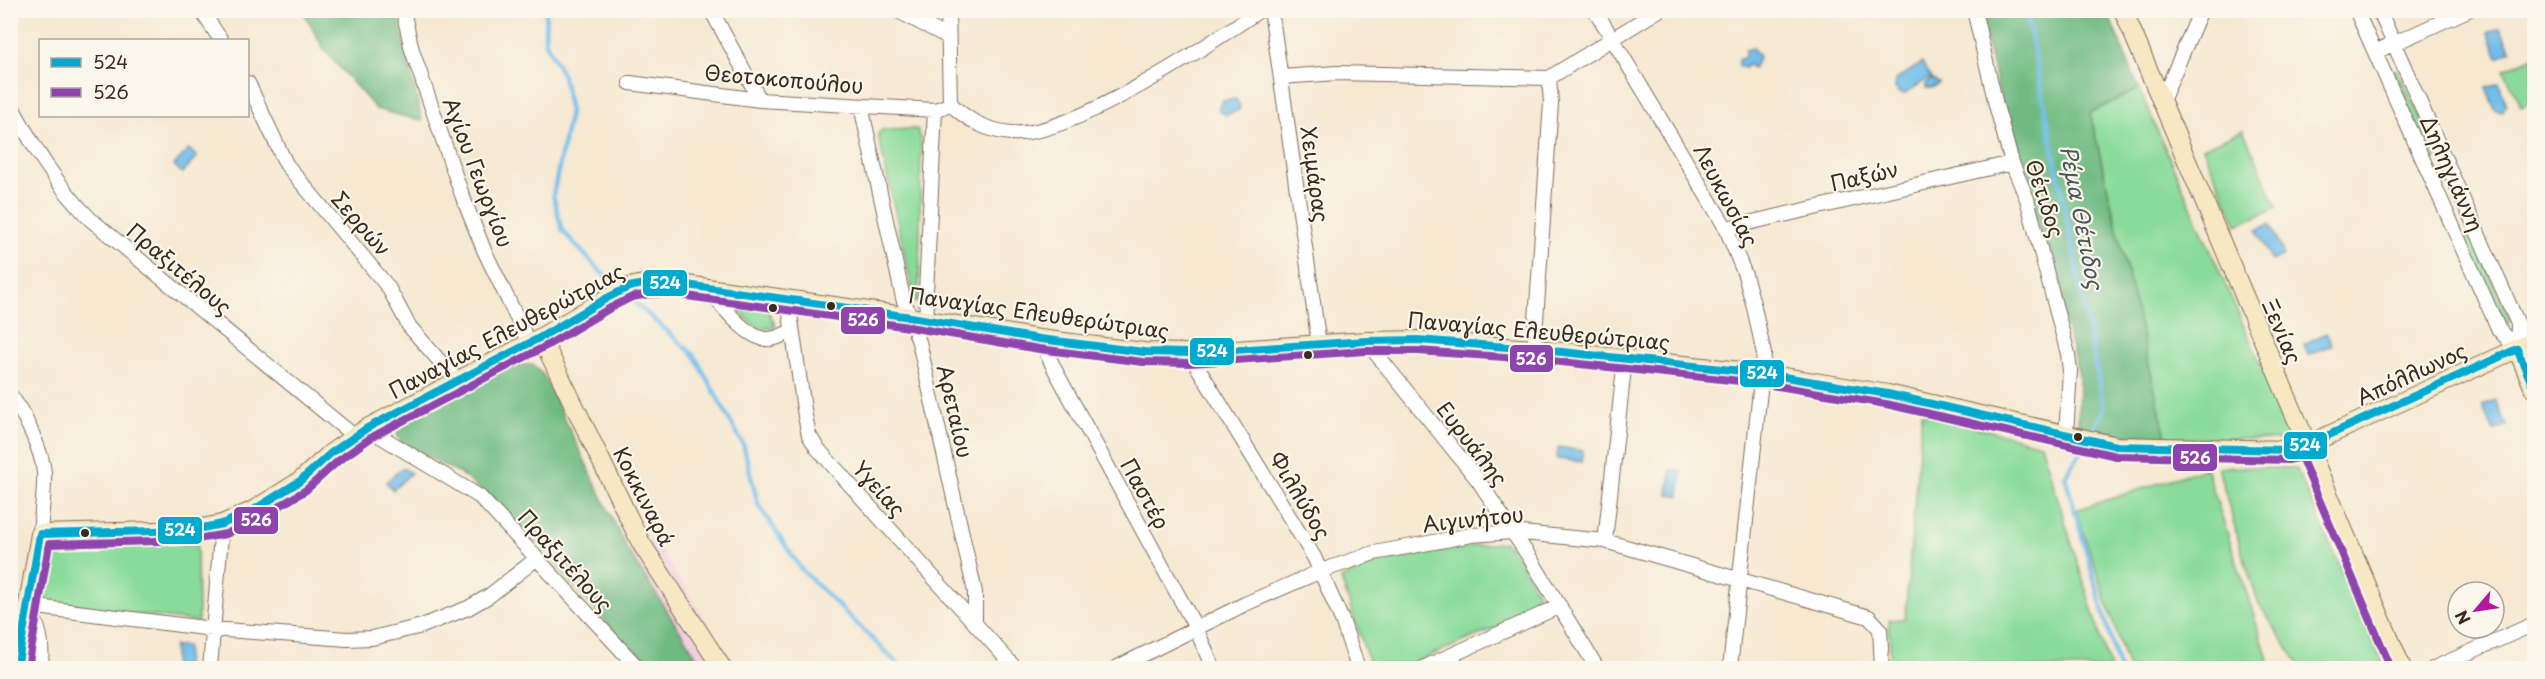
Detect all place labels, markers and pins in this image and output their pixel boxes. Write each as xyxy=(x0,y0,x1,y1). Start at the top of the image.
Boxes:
unlabelled marker xyxy=(825,300,837,312)
unlabelled marker xyxy=(767,302,779,314)
unlabelled marker xyxy=(1302,349,1314,361)
unlabelled marker xyxy=(2072,431,2084,443)
unlabelled marker xyxy=(79,527,91,539)

